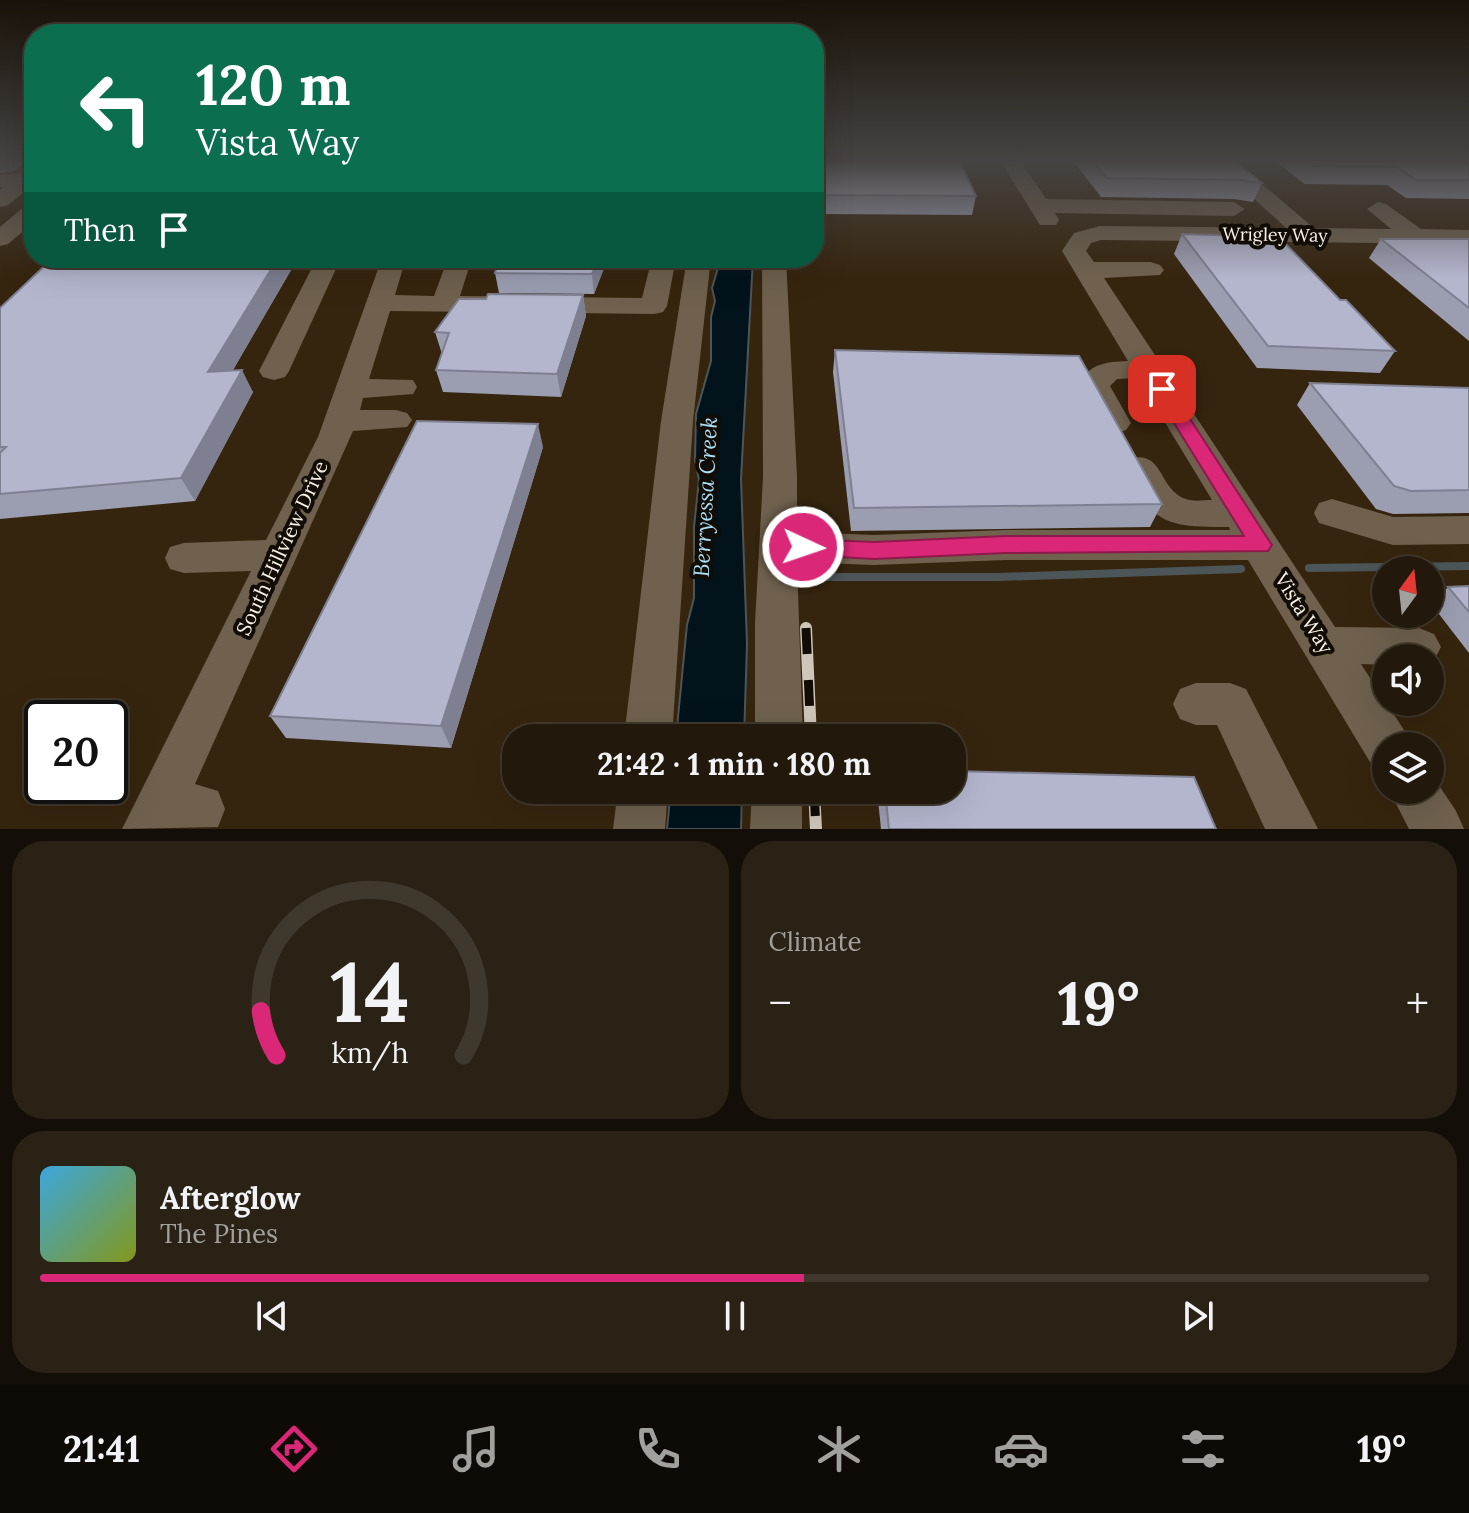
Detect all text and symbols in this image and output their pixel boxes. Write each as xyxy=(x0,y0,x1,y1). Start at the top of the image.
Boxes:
text: 120 m xyxy=(196,49,350,120)
icon: left xyxy=(64,56,168,160)
text: Vista Way xyxy=(196,119,359,165)
icon: arrive xyxy=(152,208,196,252)
text: Then xyxy=(64,211,136,249)
street label: Wrigley Way xyxy=(1222,222,1328,247)
pin xyxy=(1128,355,1196,423)
icon: arrive xyxy=(1140,367,1184,411)
water label: Berryessa Creek xyxy=(687,416,723,578)
street label: South Hillview Drive xyxy=(230,456,333,639)
position arrow xyxy=(761,505,845,589)
north arrow xyxy=(1372,556,1444,628)
map controls xyxy=(1372,556,1444,804)
street label: Vista Way xyxy=(1269,567,1339,658)
button: sound xyxy=(1372,644,1444,716)
speed limit sign: 20 xyxy=(24,700,128,804)
button: layers xyxy=(1372,732,1444,804)
text: 21:42 · 1 min · 180 m xyxy=(597,745,871,783)
text: Climate xyxy=(769,925,862,958)
text: 14 xyxy=(331,938,410,1045)
text: 19° xyxy=(1058,965,1140,1041)
text: − xyxy=(769,975,792,1031)
text: + xyxy=(1406,975,1429,1031)
text: km/h xyxy=(332,1034,409,1071)
text: Afterglow xyxy=(160,1179,301,1217)
text: The Pines xyxy=(160,1217,278,1250)
icon: previous xyxy=(250,1294,294,1338)
icon: pause xyxy=(713,1294,757,1338)
icon: next xyxy=(1176,1294,1220,1338)
icon: directions xyxy=(266,1421,322,1477)
icon: music xyxy=(448,1421,504,1477)
icon: phone xyxy=(630,1421,686,1477)
icon: climate xyxy=(811,1421,867,1477)
icon: car xyxy=(993,1421,1049,1477)
icon: filters xyxy=(1175,1421,1231,1477)
text: 21:41 xyxy=(63,1426,140,1472)
text: 19° xyxy=(1357,1426,1406,1472)

